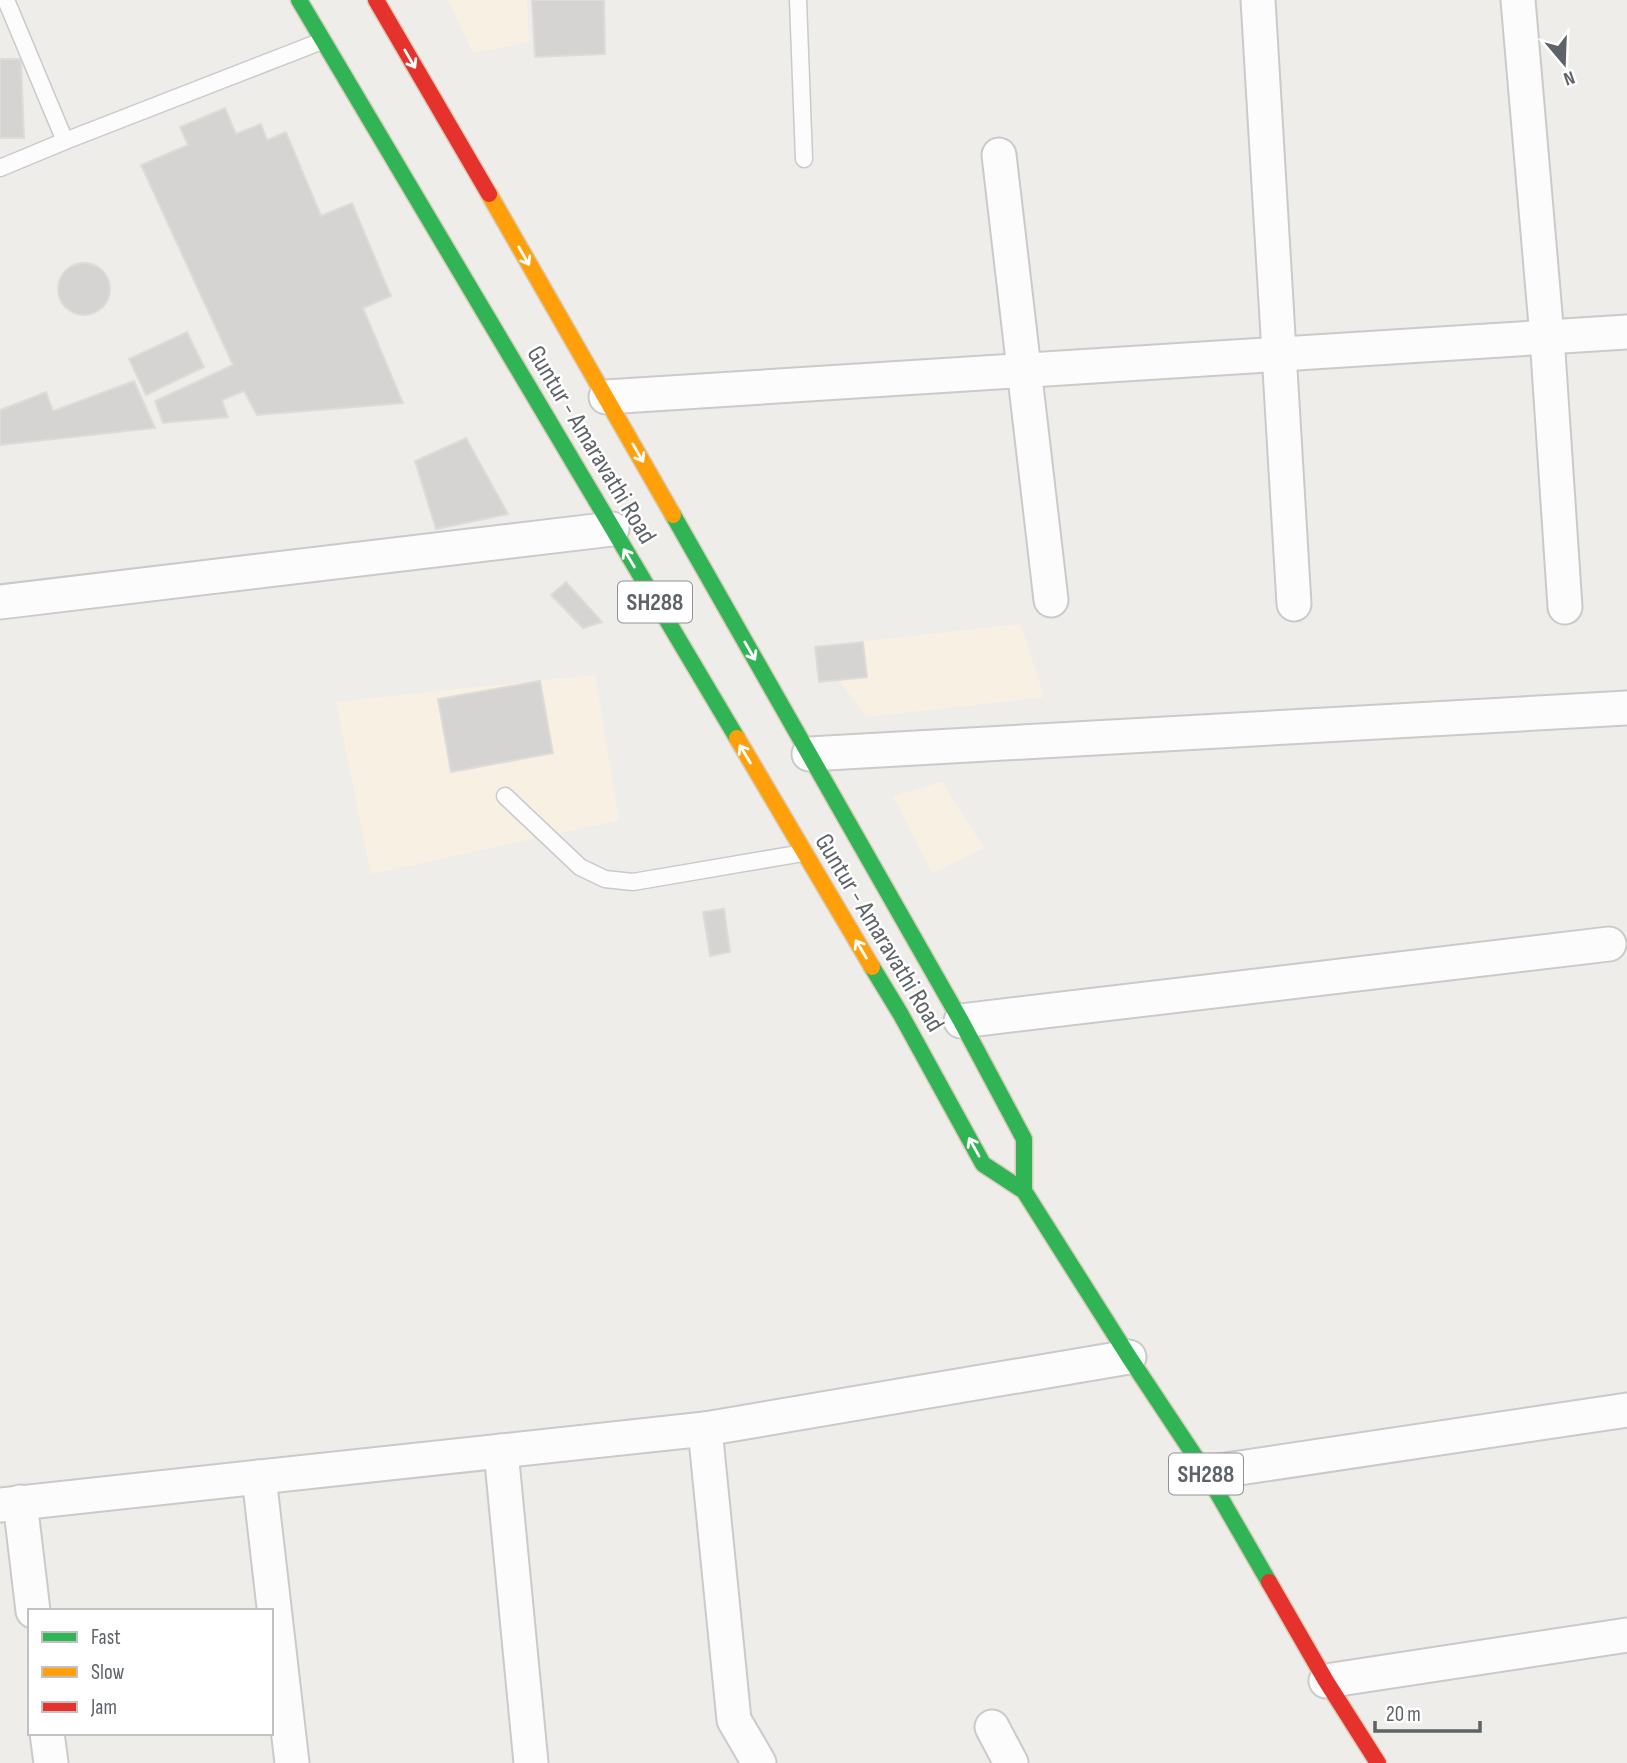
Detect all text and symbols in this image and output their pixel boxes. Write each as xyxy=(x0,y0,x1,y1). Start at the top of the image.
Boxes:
north arrow xyxy=(1529,28,1599,98)
one-way arrow xyxy=(404,48,417,69)
text: N xyxy=(1561,65,1578,90)
one-way arrow xyxy=(518,245,531,266)
street label: Guntur - Amaravathi Road xyxy=(520,340,662,550)
one-way arrow xyxy=(632,442,645,463)
one-way arrow xyxy=(622,548,636,568)
road number: SH288 xyxy=(618,582,692,622)
one-way arrow xyxy=(743,640,757,660)
one-way arrow xyxy=(738,744,752,764)
street label: Guntur - Amaravathi Road xyxy=(808,828,950,1038)
one-way arrow xyxy=(854,940,868,960)
one-way arrow xyxy=(967,1137,981,1157)
road number: SH288 xyxy=(1169,1454,1243,1494)
legend xyxy=(28,1609,273,1735)
text: Fast xyxy=(91,1625,121,1650)
text: Slow xyxy=(91,1660,125,1685)
scale bar xyxy=(1375,1690,1480,1734)
text: Jam xyxy=(90,1695,117,1720)
text: 20 m xyxy=(1386,1702,1421,1727)

